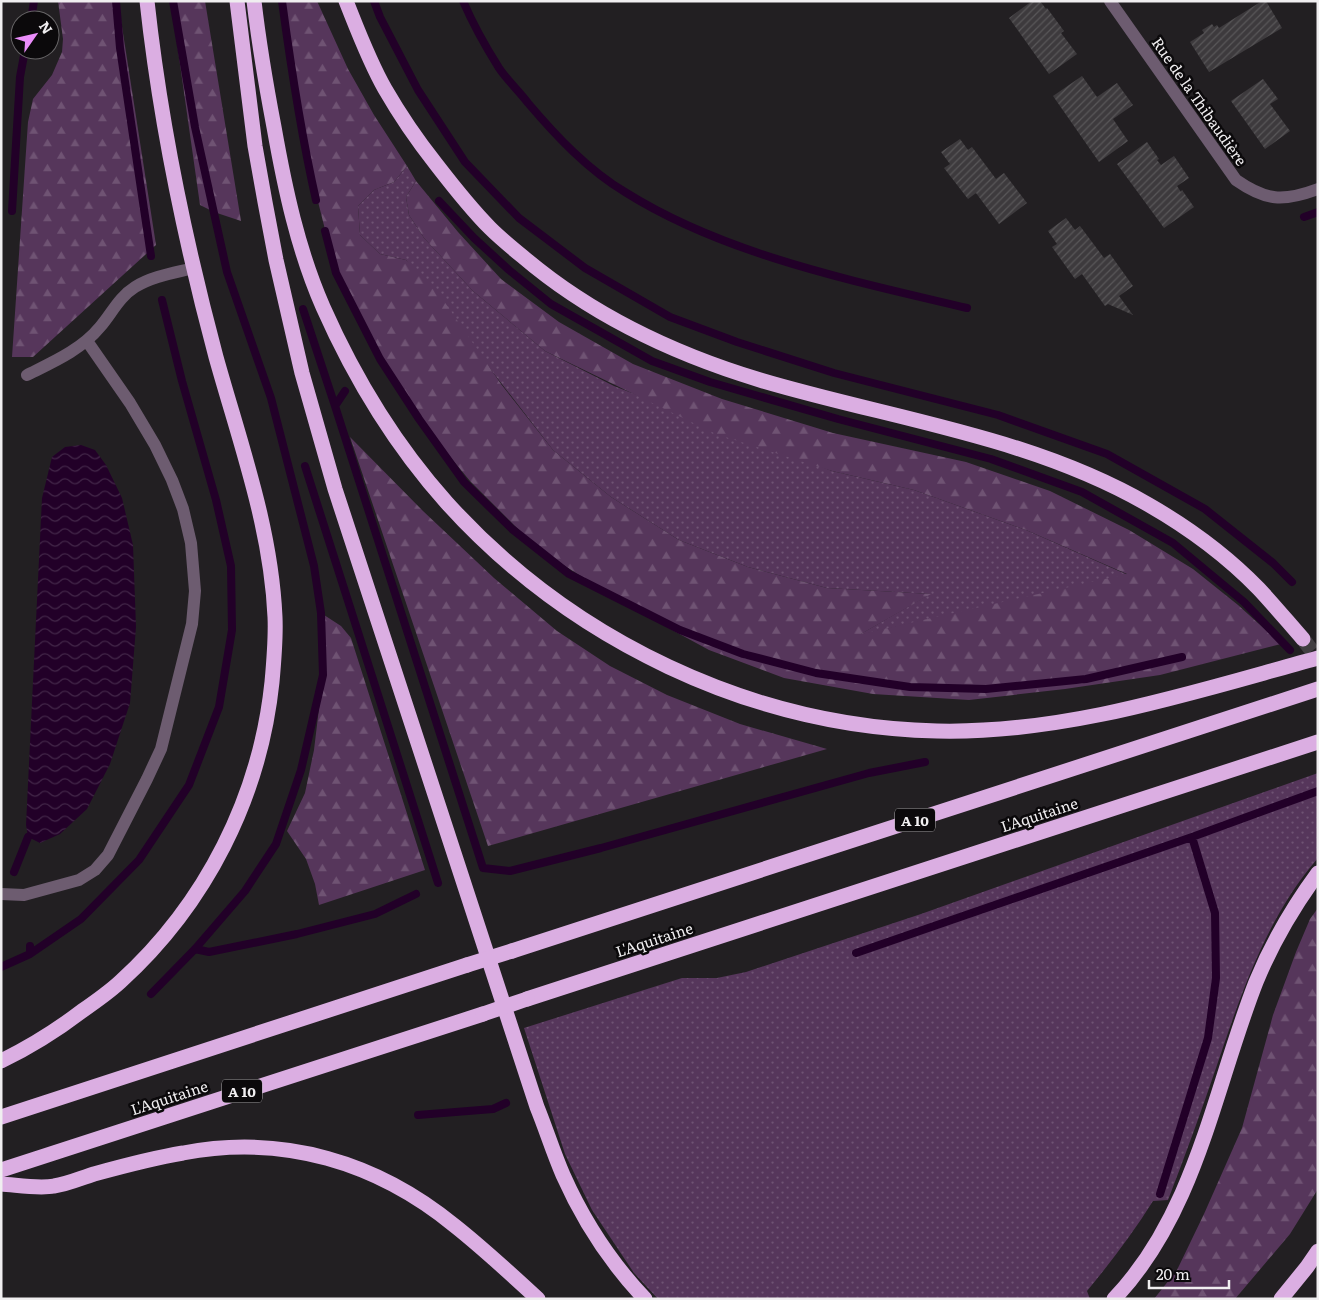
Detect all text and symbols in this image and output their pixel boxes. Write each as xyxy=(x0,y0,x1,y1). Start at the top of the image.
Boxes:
north arrow xyxy=(10,10,60,60)
text: N xyxy=(35,17,58,38)
street label: Rue de la Thibaudière xyxy=(1147,32,1253,170)
street label: L'Aquitaine xyxy=(997,791,1081,837)
road number: A 10 xyxy=(895,808,935,832)
street label: L'Aquitaine xyxy=(612,916,696,962)
street label: L'Aquitaine xyxy=(127,1074,211,1120)
road number: A 10 xyxy=(222,1080,262,1102)
scale bar xyxy=(1149,1258,1229,1290)
text: 20 m xyxy=(1156,1262,1190,1285)

